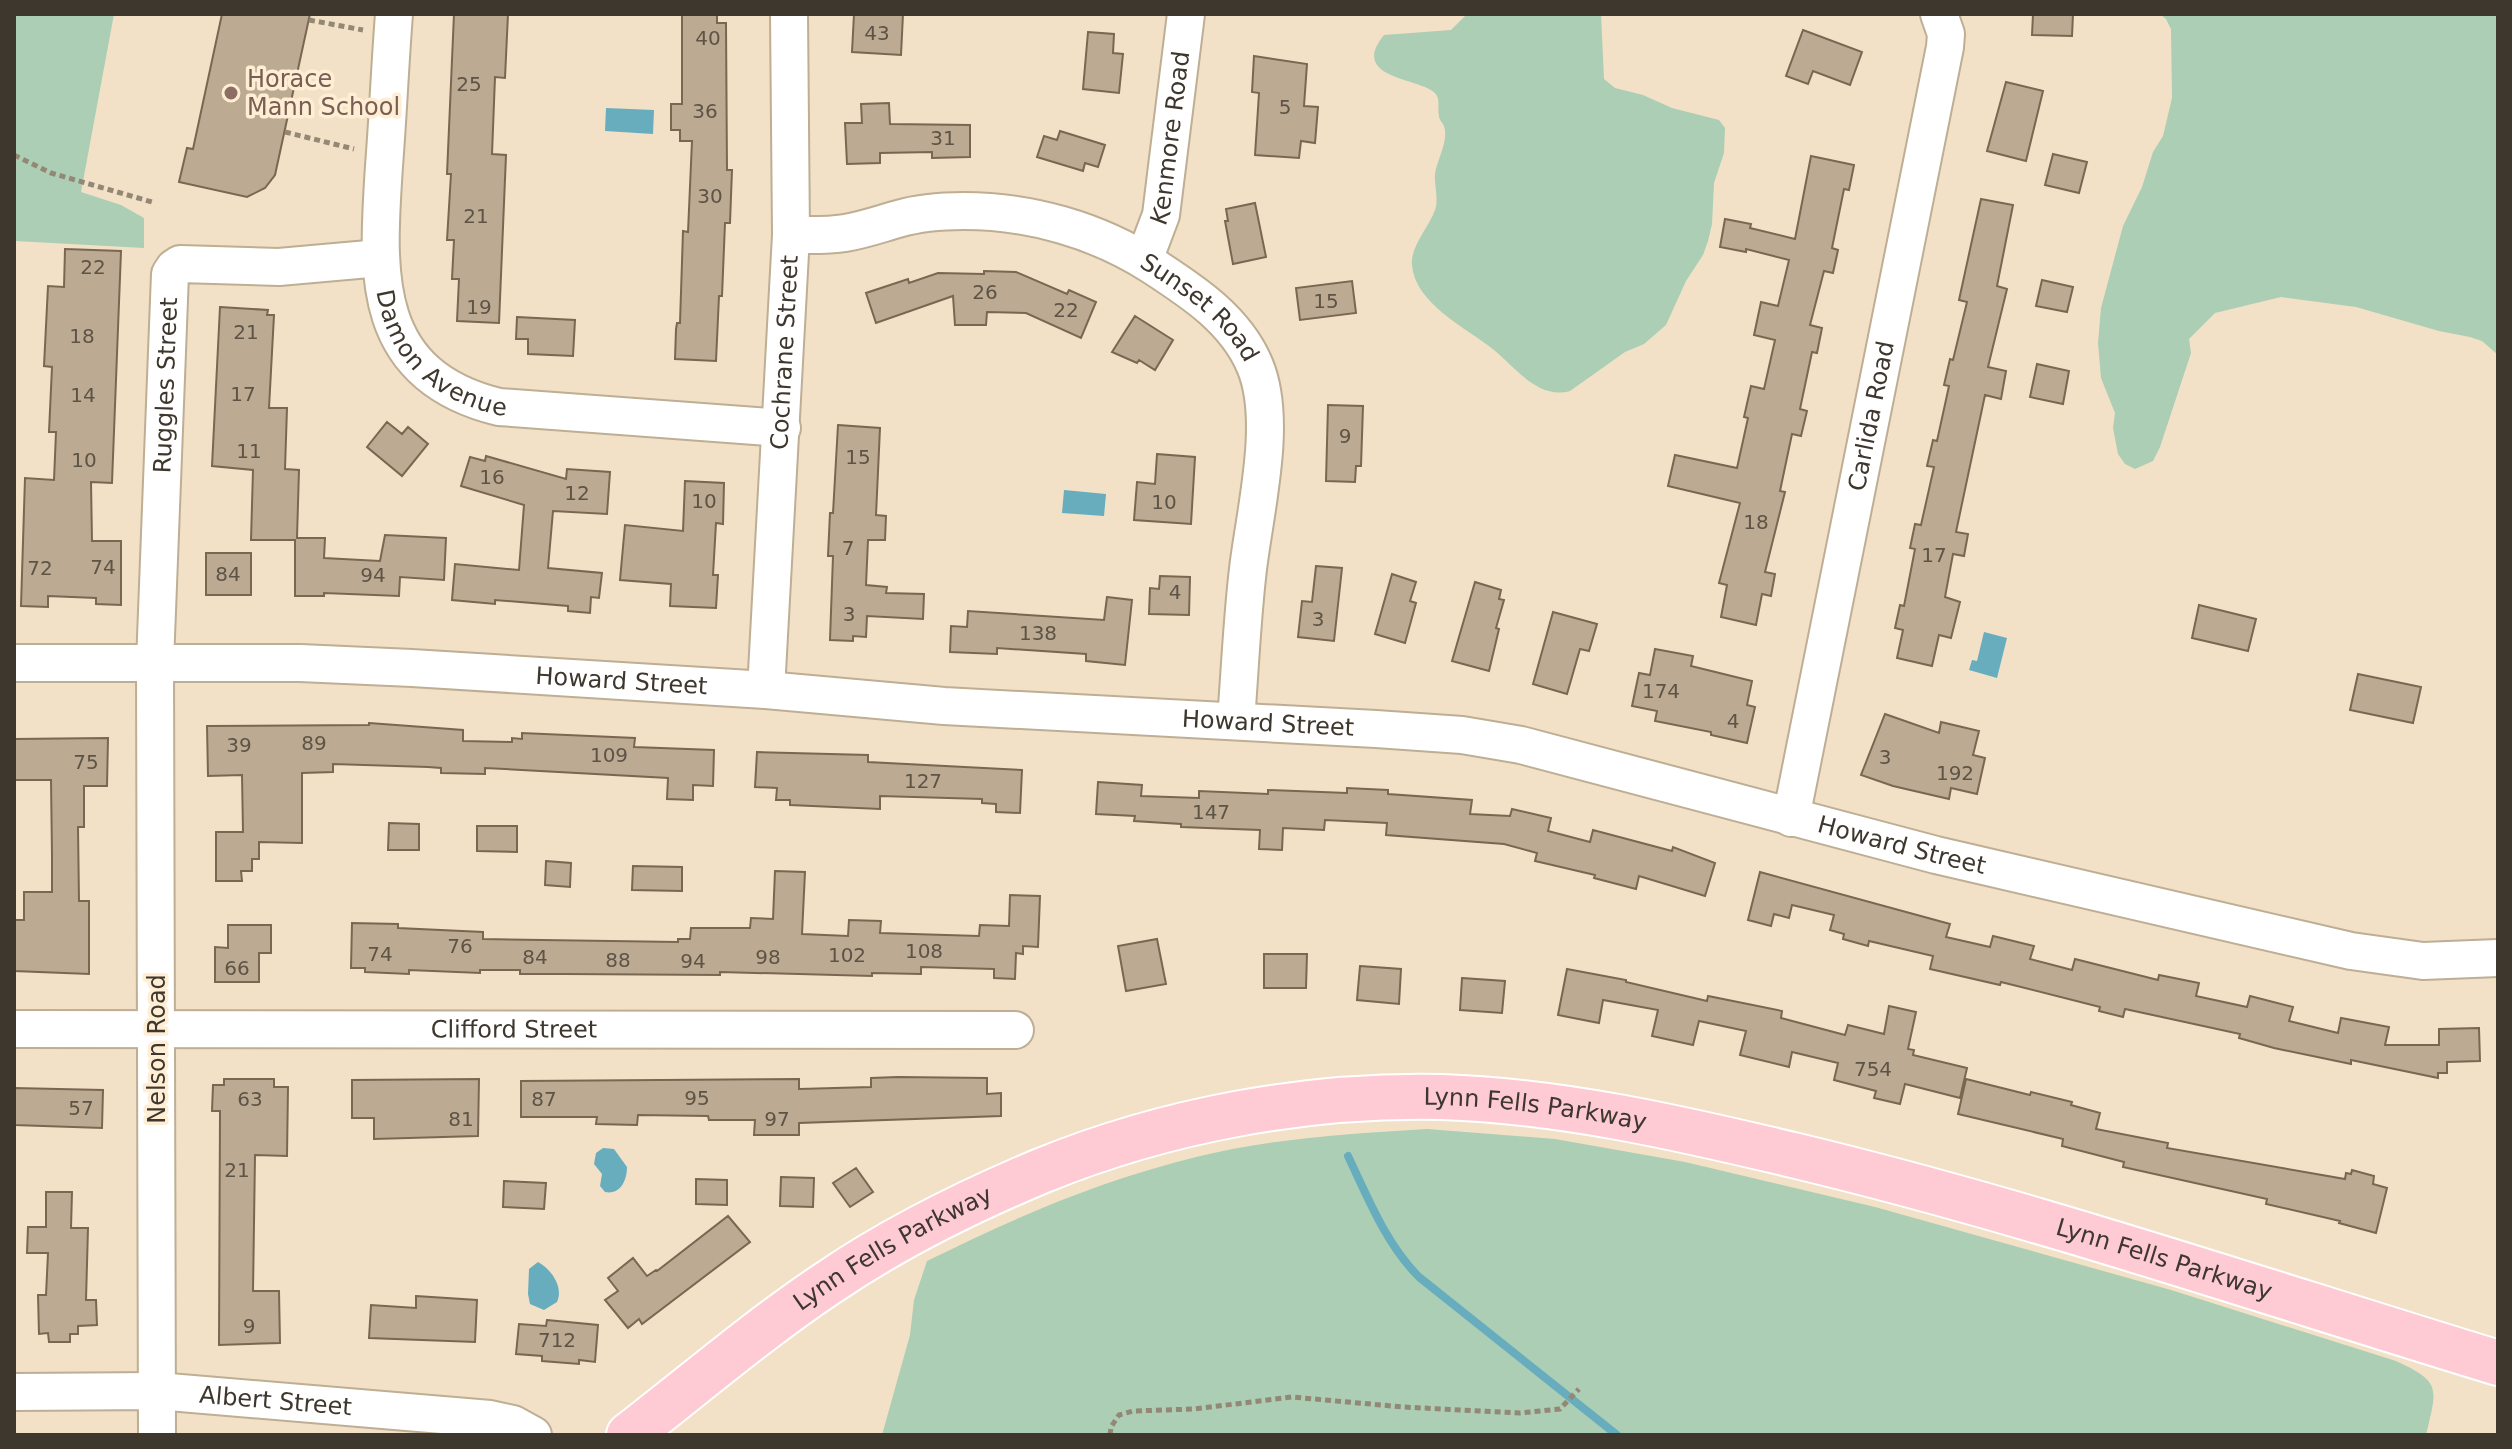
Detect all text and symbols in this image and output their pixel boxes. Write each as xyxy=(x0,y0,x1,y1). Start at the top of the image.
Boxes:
house number: 43 xyxy=(864,21,890,45)
house number: 40 xyxy=(695,26,721,50)
street label: Kenmore Road xyxy=(1145,49,1195,229)
place label: Horace Mann School xyxy=(247,65,400,121)
house number: 25 xyxy=(456,72,482,96)
marker: Horace Mann School xyxy=(222,84,240,102)
house number: 5 xyxy=(1279,95,1291,119)
house number: 36 xyxy=(692,99,718,123)
house number: 31 xyxy=(930,126,956,150)
house number: 30 xyxy=(697,184,723,208)
house number: 21 xyxy=(463,204,489,228)
street label: Sunset Road xyxy=(1135,248,1265,366)
street label: Cochrane Street xyxy=(765,254,804,451)
house number: 22 xyxy=(80,255,106,279)
house number: 26 xyxy=(972,280,998,304)
street label: Damon Avenue xyxy=(370,287,508,422)
house number: 15 xyxy=(1313,289,1339,313)
house number: 19 xyxy=(466,295,492,319)
street label: Ruggles Street xyxy=(148,297,183,474)
house number: 22 xyxy=(1053,298,1079,322)
house number: 21 xyxy=(233,320,259,344)
house number: 18 xyxy=(69,324,95,348)
street label: Carlida Road xyxy=(1843,338,1900,493)
house number: 17 xyxy=(230,382,256,406)
house number: 14 xyxy=(70,383,96,407)
house number: 9 xyxy=(1339,424,1351,448)
house number: 11 xyxy=(236,439,262,463)
house number: 15 xyxy=(845,445,871,469)
house number: 10 xyxy=(71,448,97,472)
house number: 16 xyxy=(479,465,505,489)
house number: 12 xyxy=(564,481,590,505)
house number: 10 xyxy=(691,489,717,513)
house number: 10 xyxy=(1151,490,1177,514)
house number: 18 xyxy=(1743,510,1769,534)
house number: 7 xyxy=(842,536,854,560)
house number: 17 xyxy=(1921,543,1947,567)
house number: 74 xyxy=(90,555,116,579)
house number: 72 xyxy=(27,556,53,580)
house number: 84 xyxy=(215,562,241,586)
house number: 94 xyxy=(360,563,386,587)
house number: 4 xyxy=(1169,580,1181,604)
house number: 3 xyxy=(843,602,855,626)
house number: 3 xyxy=(1312,607,1324,631)
house number: 138 xyxy=(1019,621,1057,645)
street label: Howard Street xyxy=(535,662,708,700)
house number: 174 xyxy=(1642,679,1680,703)
street label: Howard Street xyxy=(1181,705,1355,742)
house number: 4 xyxy=(1727,709,1739,733)
house number: 89 xyxy=(301,731,327,755)
house number: 39 xyxy=(226,733,252,757)
house number: 109 xyxy=(590,743,628,767)
house number: 3 xyxy=(1879,745,1891,769)
house number: 75 xyxy=(73,750,99,774)
house number: 192 xyxy=(1936,761,1974,785)
house number: 127 xyxy=(904,769,942,793)
house number: 147 xyxy=(1192,800,1230,824)
street label: Howard Street xyxy=(1815,810,1989,880)
house number: 76 xyxy=(447,934,473,958)
house number: 108 xyxy=(905,939,943,963)
house number: 74 xyxy=(367,942,393,966)
house number: 102 xyxy=(828,943,866,967)
house number: 84 xyxy=(522,945,548,969)
house number: 98 xyxy=(755,945,781,969)
house number: 88 xyxy=(605,948,631,972)
house number: 94 xyxy=(680,949,706,973)
house number: 66 xyxy=(224,956,250,980)
street label: Nelson Road xyxy=(143,974,171,1124)
street label: Clifford Street xyxy=(431,1015,597,1044)
house number: 754 xyxy=(1854,1057,1892,1081)
street label: Lynn Fells Parkway xyxy=(1424,1083,1649,1136)
house number: 95 xyxy=(684,1086,710,1110)
house number: 63 xyxy=(237,1087,263,1111)
house number: 87 xyxy=(531,1087,557,1111)
house number: 57 xyxy=(68,1096,94,1120)
house number: 81 xyxy=(448,1107,474,1131)
house number: 97 xyxy=(764,1107,790,1131)
house number: 21 xyxy=(224,1158,250,1182)
street label: Lynn Fells Parkway xyxy=(788,1180,996,1316)
street label: Lynn Fells Parkway xyxy=(2053,1213,2276,1306)
house number: 9 xyxy=(243,1314,255,1338)
house number: 712 xyxy=(538,1328,576,1352)
street label: Albert Street xyxy=(198,1381,353,1421)

